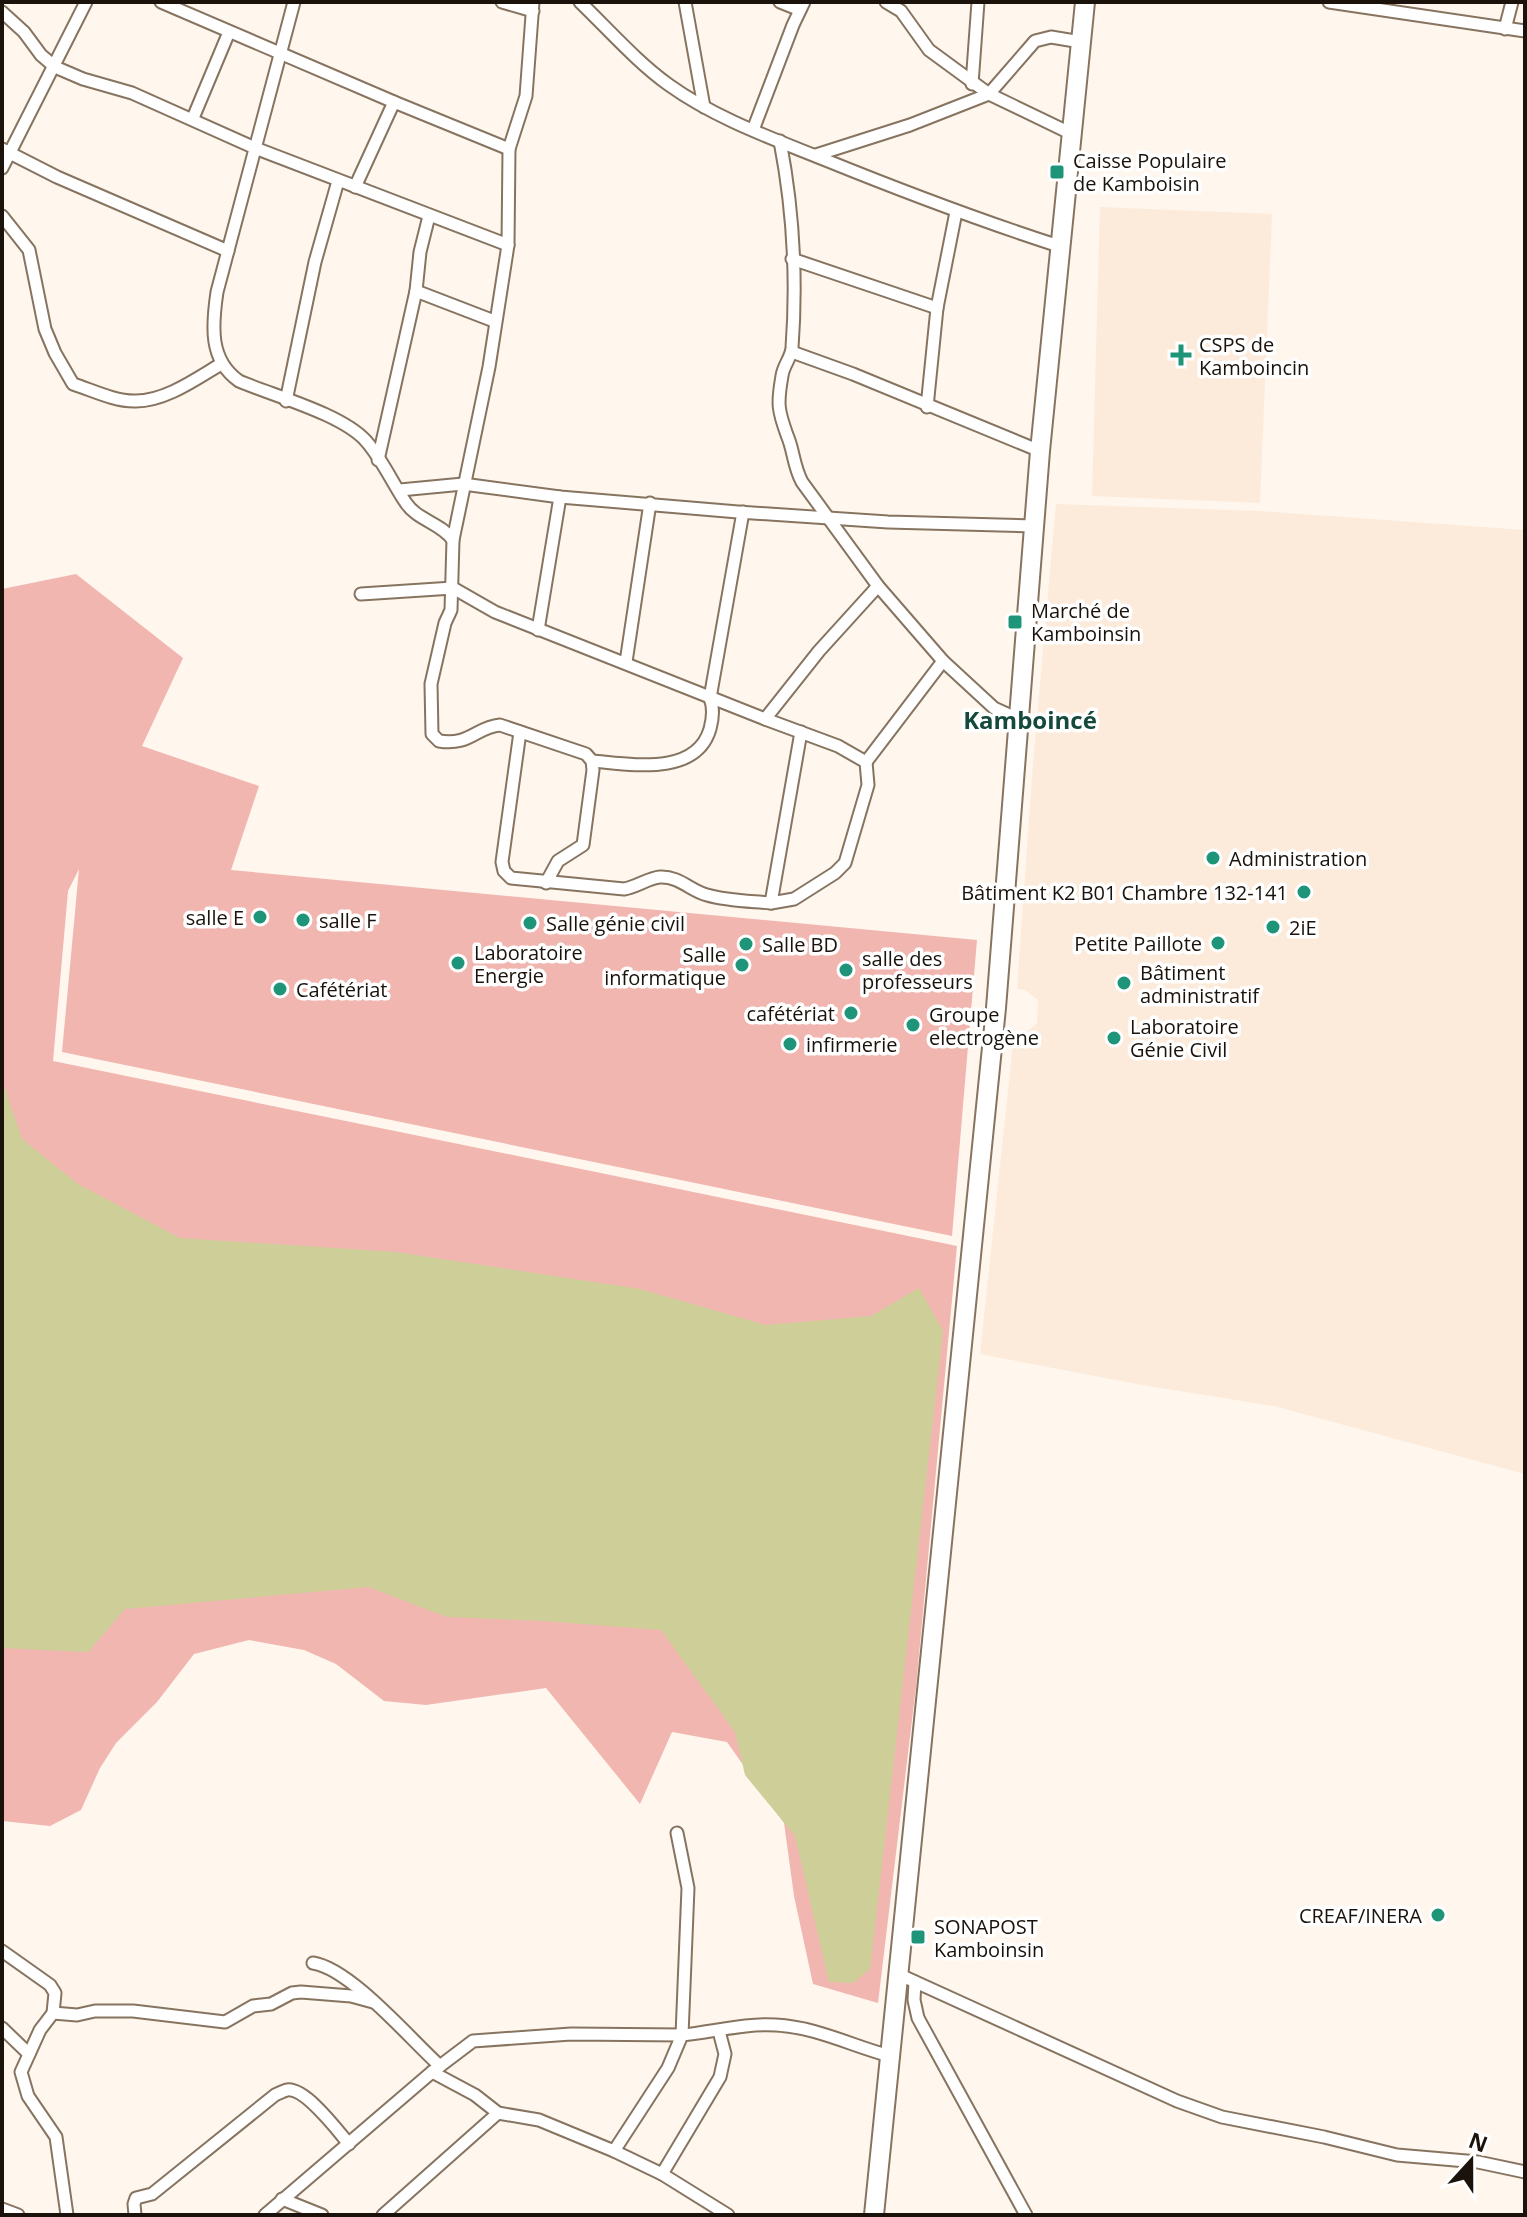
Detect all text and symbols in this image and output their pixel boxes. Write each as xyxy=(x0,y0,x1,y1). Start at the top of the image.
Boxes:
place label: Caisse Populaire de Kamboisin xyxy=(1073,147,1226,197)
marker: Caisse Populaire de Kamboisin xyxy=(1048,163,1066,181)
place label: CSPS de Kamboincin xyxy=(1199,331,1309,381)
marker: CSPS de Kamboincin xyxy=(1170,344,1192,366)
place label: Marché de Kamboinsin xyxy=(1031,597,1141,647)
marker: Marché de Kamboinsin xyxy=(1006,613,1024,631)
district label: Kamboincé xyxy=(963,703,1097,736)
place label: Administration xyxy=(1229,845,1367,872)
marker: Administration xyxy=(1204,849,1222,867)
place label: Bâtiment K2 B01 Chambre 132-141 xyxy=(961,879,1288,906)
marker: Bâtiment K2 B01 Chambre 132-141 xyxy=(1295,883,1313,901)
place label: salle E xyxy=(186,904,244,931)
place label: salle F xyxy=(319,907,377,934)
marker: salle E xyxy=(251,908,269,926)
place label: Salle génie civil xyxy=(546,910,685,937)
marker: salle F xyxy=(294,911,312,929)
marker: Salle génie civil xyxy=(521,914,539,932)
place label: 2iE xyxy=(1289,914,1317,941)
marker: 2iE xyxy=(1264,918,1282,936)
place label: Petite Paillote xyxy=(1074,930,1202,957)
place label: Salle BD xyxy=(762,931,838,958)
marker: Petite Paillote xyxy=(1209,934,1227,952)
marker: Salle BD xyxy=(737,935,755,953)
place label: Laboratoire Energie xyxy=(474,939,583,989)
place label: Salle informatique xyxy=(604,941,726,991)
place label: salle des professeurs xyxy=(862,945,973,995)
marker: Laboratoire Energie xyxy=(449,954,467,972)
marker: Salle informatique xyxy=(733,956,751,974)
place label: Bâtiment administratif xyxy=(1140,959,1260,1009)
marker: salle des professeurs xyxy=(837,961,855,979)
marker: Bâtiment administratif xyxy=(1115,974,1133,992)
place label: Cafétériat xyxy=(296,976,388,1003)
marker: Cafétériat xyxy=(271,980,289,998)
place label: cafétériat xyxy=(747,1000,835,1027)
place label: Groupe electrogène xyxy=(929,1001,1039,1051)
marker: cafétériat xyxy=(842,1004,860,1022)
place label: Laboratoire Génie Civil xyxy=(1130,1013,1239,1063)
marker: Groupe electrogène xyxy=(904,1016,922,1034)
marker: Laboratoire Génie Civil xyxy=(1105,1029,1123,1047)
place label: infirmerie xyxy=(806,1031,897,1058)
marker: infirmerie xyxy=(781,1035,799,1053)
place label: CREAF/INERA xyxy=(1299,1902,1422,1929)
marker: CREAF/INERA xyxy=(1429,1906,1447,1924)
place label: SONAPOST Kamboinsin xyxy=(934,1913,1044,1963)
marker: SONAPOST Kamboinsin xyxy=(909,1928,927,1946)
north arrow xyxy=(1431,2121,1511,2201)
text: N xyxy=(1465,2124,1492,2159)

